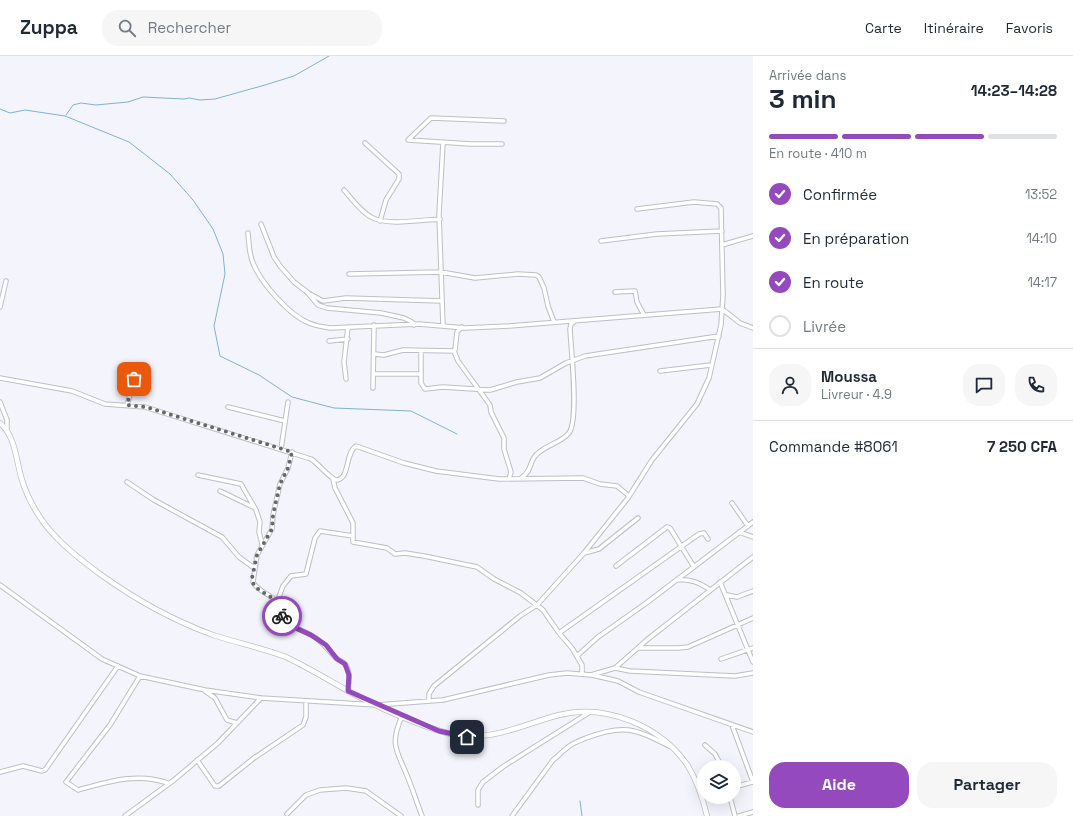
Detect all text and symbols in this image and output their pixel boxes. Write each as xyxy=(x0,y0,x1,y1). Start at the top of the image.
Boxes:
search box xyxy=(102,10,382,46)
text: Zuppa xyxy=(20,15,78,40)
icon: search xyxy=(116,17,138,39)
text: Rechercher xyxy=(148,18,231,37)
text: Carte xyxy=(865,19,902,37)
text: Itinéraire xyxy=(924,19,984,37)
text: Favoris xyxy=(1006,19,1053,37)
text: Arrivée dans xyxy=(769,67,846,84)
text: 14:23–14:28 xyxy=(971,81,1057,100)
text: 3 min xyxy=(769,82,837,116)
text: En route · 410 m xyxy=(769,145,867,162)
icon: check xyxy=(769,183,791,205)
text: Confirmée xyxy=(803,185,877,204)
text: 13:52 xyxy=(1025,186,1057,203)
icon: check xyxy=(769,227,791,249)
text: En préparation xyxy=(803,229,909,248)
text: 14:10 xyxy=(1026,230,1057,247)
icon: check xyxy=(769,271,791,293)
text: En route xyxy=(803,273,864,292)
text: 14:17 xyxy=(1027,274,1057,291)
text: Livrée xyxy=(803,317,846,336)
pin xyxy=(117,362,151,396)
button: person xyxy=(769,364,811,406)
button: chat xyxy=(963,364,1005,406)
button: phone xyxy=(1015,364,1057,406)
text: Moussa xyxy=(821,367,877,386)
icon: bag xyxy=(123,368,145,390)
text: Livreur · 4.9 xyxy=(821,386,892,403)
text: Commande #8061 xyxy=(769,437,898,456)
text: 7 250 CFA xyxy=(987,437,1057,456)
courier xyxy=(262,596,302,636)
icon: bike xyxy=(271,605,293,627)
pin xyxy=(450,720,484,754)
icon: home xyxy=(456,726,478,748)
map controls xyxy=(697,760,741,804)
button: layers xyxy=(697,760,741,804)
button: Aide xyxy=(769,762,909,808)
button: Partager xyxy=(917,762,1057,808)

